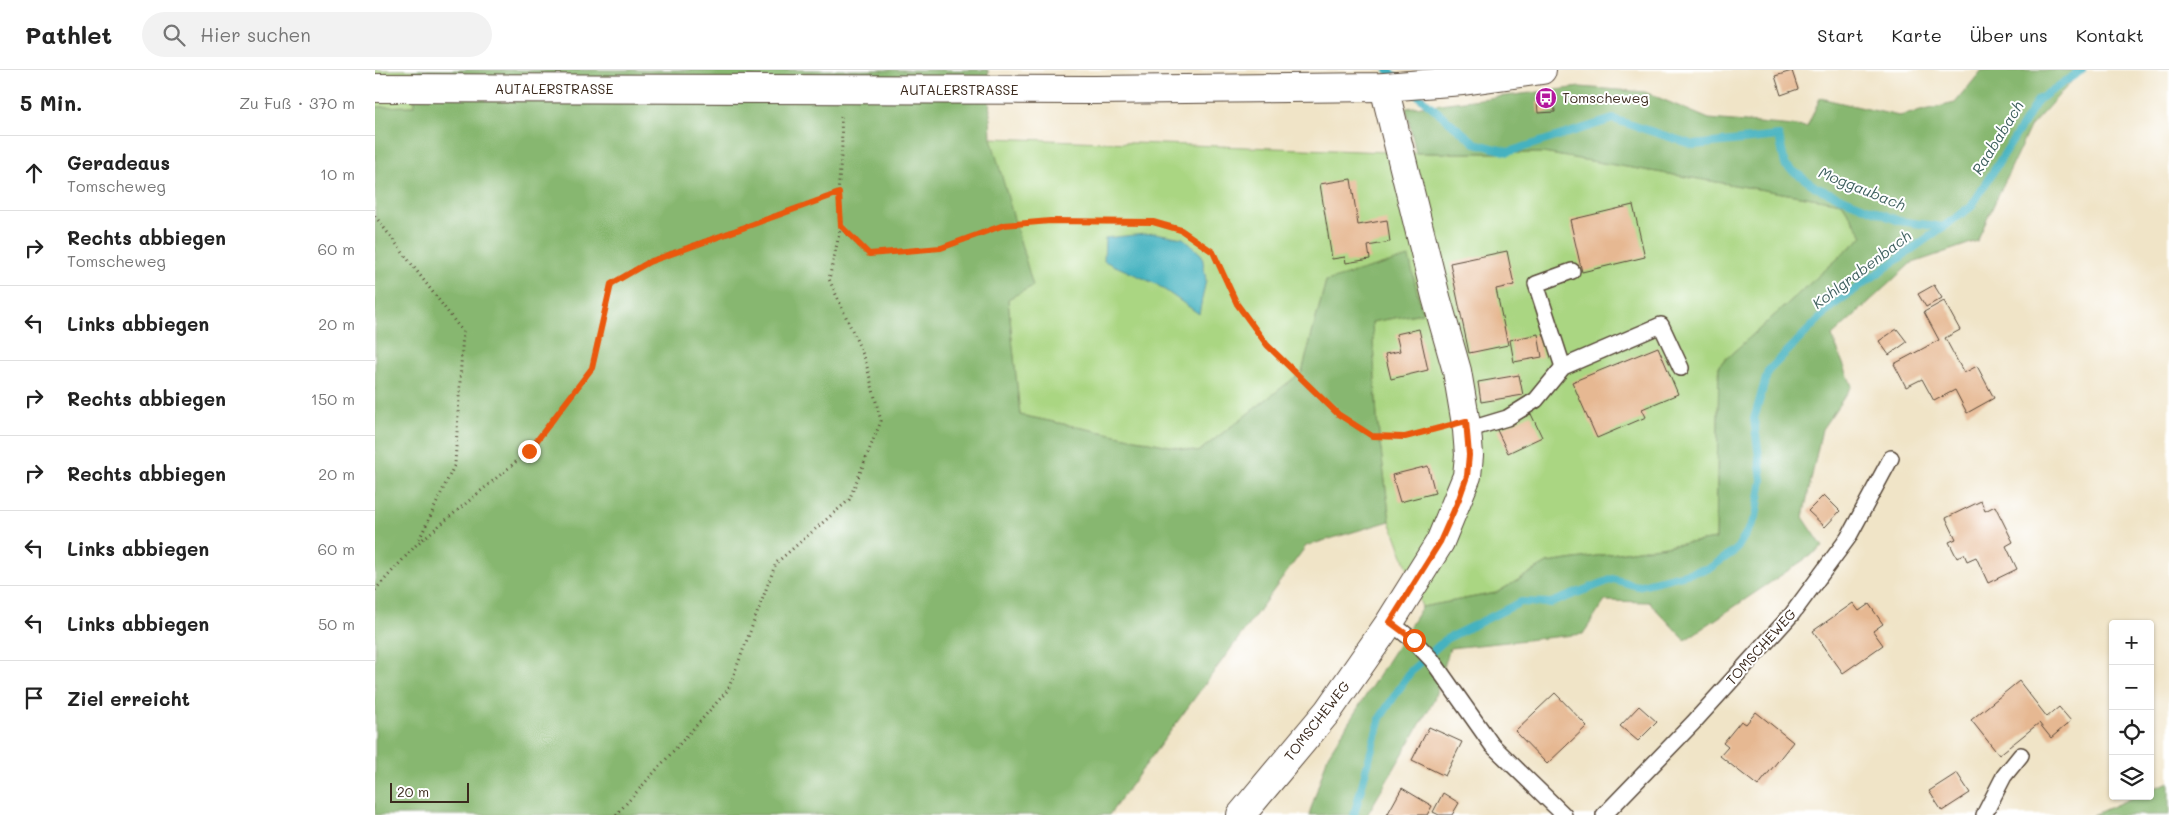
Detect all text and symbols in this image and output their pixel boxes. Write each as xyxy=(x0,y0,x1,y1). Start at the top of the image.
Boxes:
search box xyxy=(142,12,492,57)
text: Pathlet xyxy=(25,19,112,50)
icon: search xyxy=(160,21,188,49)
text: Hier suchen xyxy=(200,22,311,47)
text: Start xyxy=(1817,23,1864,47)
text: Karte xyxy=(1892,23,1942,47)
text: Über uns xyxy=(1970,23,2048,47)
text: Kontakt xyxy=(2076,23,2144,47)
street label: AUTALERSTRASSE xyxy=(495,79,614,98)
street label: AUTALERSTRASSE xyxy=(900,80,1019,99)
bus stop icon: Tomscheweg xyxy=(1534,86,1558,110)
place label: Tomscheweg xyxy=(1562,88,1649,107)
text: 5 Min. xyxy=(20,89,82,116)
text: Zu Fuß · 370 m xyxy=(239,92,355,113)
water label: Raababach xyxy=(1967,97,2028,178)
text: Geradeaus xyxy=(67,150,170,175)
icon: ahead xyxy=(20,159,48,187)
water label: Moggaubach xyxy=(1816,162,1909,215)
text: 10 m xyxy=(320,163,355,184)
text: Tomscheweg xyxy=(67,175,166,196)
text: Rechts abbiegen xyxy=(67,225,226,250)
water label: Kohlgrabenbach xyxy=(1808,225,1915,313)
icon: right xyxy=(20,234,48,262)
text: 60 m xyxy=(318,238,355,259)
text: Tomscheweg xyxy=(67,250,166,271)
icon: left xyxy=(20,309,48,337)
text: Links abbiegen xyxy=(67,311,209,336)
text: 20 m xyxy=(318,313,355,334)
icon: right xyxy=(20,384,48,412)
text: Rechts abbiegen xyxy=(67,386,226,411)
text: 150 m xyxy=(311,388,355,409)
route end xyxy=(518,440,541,463)
icon: right xyxy=(20,459,48,487)
text: Rechts abbiegen xyxy=(67,461,226,486)
text: 20 m xyxy=(318,463,355,484)
icon: left xyxy=(20,534,48,562)
text: Links abbiegen xyxy=(67,536,209,561)
text: 60 m xyxy=(318,538,355,559)
street label: TOMSCHEWEG xyxy=(1721,604,1800,689)
icon: left xyxy=(20,609,48,637)
text: Links abbiegen xyxy=(67,611,209,636)
text: 50 m xyxy=(318,613,355,634)
map controls xyxy=(2109,620,2154,800)
button: + xyxy=(2109,620,2154,665)
route start xyxy=(1403,629,1426,652)
button: − xyxy=(2109,665,2154,710)
street label: TOMSCHEWEG xyxy=(1279,677,1354,765)
icon: arrive xyxy=(20,684,48,712)
text: Ziel erreicht xyxy=(67,686,190,711)
button: locate xyxy=(2109,710,2154,755)
button: layers xyxy=(2109,755,2154,800)
scale bar xyxy=(390,780,469,803)
text: 20 m xyxy=(397,782,429,801)

